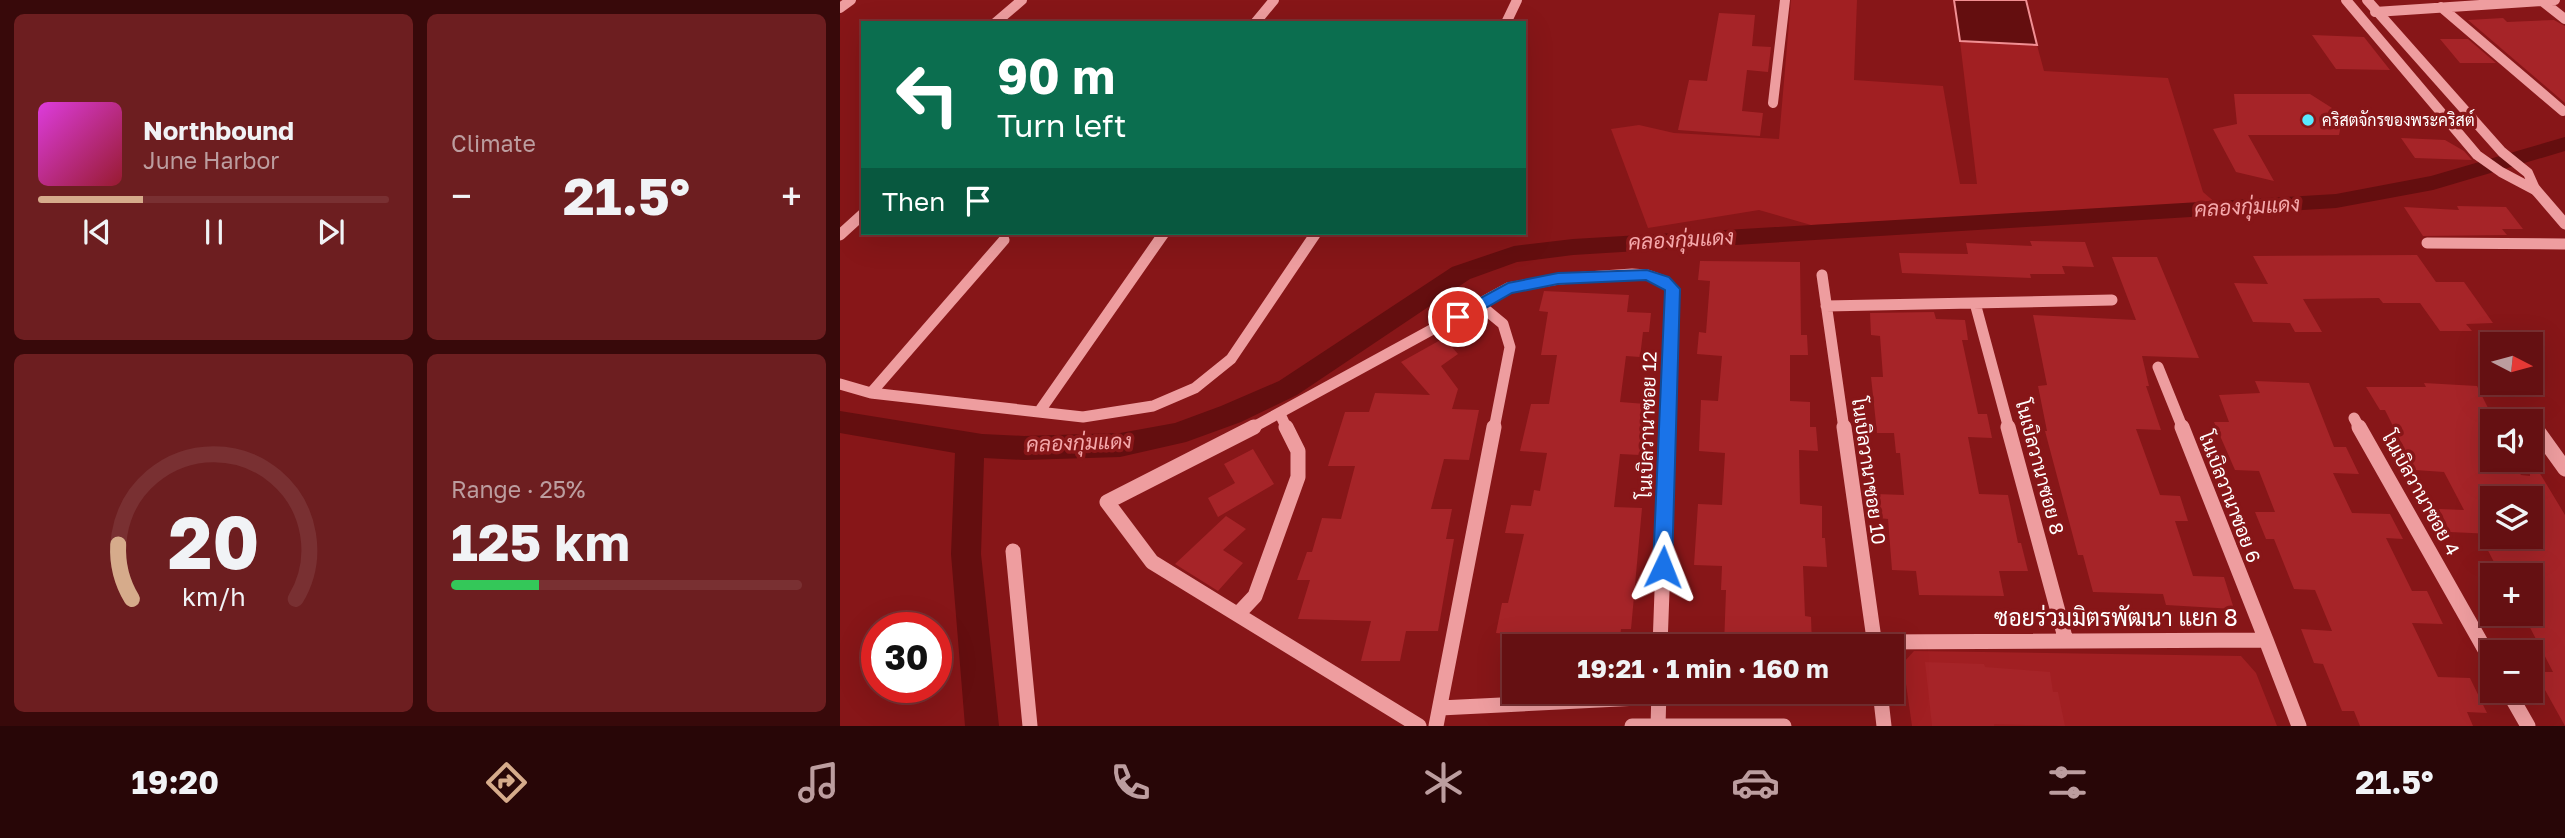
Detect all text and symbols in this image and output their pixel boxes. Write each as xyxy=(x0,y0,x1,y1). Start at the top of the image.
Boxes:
text: 90 m xyxy=(997,46,1115,105)
icon: left xyxy=(882,49,973,140)
text: Turn left xyxy=(997,106,1126,144)
place label: คริสตจักรของพระคริสต์ xyxy=(2322,108,2475,130)
marker: คริสตจักรของพระคริสต์ xyxy=(2300,112,2316,128)
text: Northbound xyxy=(143,115,294,146)
text: Climate xyxy=(451,129,536,157)
text: June Harbor xyxy=(143,146,279,174)
text: 21.5° xyxy=(563,164,690,226)
text: − xyxy=(451,173,472,218)
text: + xyxy=(781,173,802,218)
icon: arrive xyxy=(959,182,997,220)
text: Then xyxy=(882,186,945,217)
water label: คลองกุ่มแดง xyxy=(2193,190,2301,224)
icon: previous xyxy=(78,213,116,251)
icon: pause xyxy=(195,213,233,251)
icon: next xyxy=(312,213,350,251)
water label: คลองกุ่มแดง xyxy=(1627,223,1735,257)
pin xyxy=(1428,287,1488,347)
icon: arrive xyxy=(1439,298,1477,336)
north arrow xyxy=(2480,332,2543,396)
map controls xyxy=(2480,332,2543,703)
street label: โนเบิลวานาซอย 12 xyxy=(1632,351,1661,500)
street label: โนเบิลวานาซอย 10 xyxy=(1848,395,1891,546)
street label: โนเบิลวานาซอย 8 xyxy=(2011,396,2070,537)
button: sound xyxy=(2480,409,2543,472)
street label: โนเบิลวานาซอย 4 xyxy=(2377,426,2465,559)
water label: คลองกุ่มแดง xyxy=(1026,427,1132,459)
street label: โนเบิลวานาซอย 6 xyxy=(2195,427,2266,566)
text: Range · 25% xyxy=(451,475,585,503)
button: layers xyxy=(2480,486,2543,549)
text: 20 xyxy=(168,498,259,585)
text: 125 km xyxy=(451,510,630,572)
position arrow xyxy=(1626,530,1700,604)
button: + xyxy=(2480,563,2543,626)
text: km/h xyxy=(182,581,245,612)
street label: ซอยร่วมมิตรพัฒนา แยก 8 xyxy=(1994,603,2238,631)
speed limit sign: 30 xyxy=(861,612,952,703)
button: − xyxy=(2480,640,2543,703)
text: 19:21 · 1 min · 160 m xyxy=(1577,653,1829,684)
icon: directions xyxy=(482,758,531,807)
icon: music xyxy=(794,758,843,807)
icon: phone xyxy=(1106,758,1155,807)
icon: climate xyxy=(1419,758,1468,807)
icon: car xyxy=(1731,758,1780,807)
icon: filters xyxy=(2043,758,2092,807)
text: 19:20 xyxy=(132,763,219,801)
text: 21.5° xyxy=(2355,763,2433,801)

